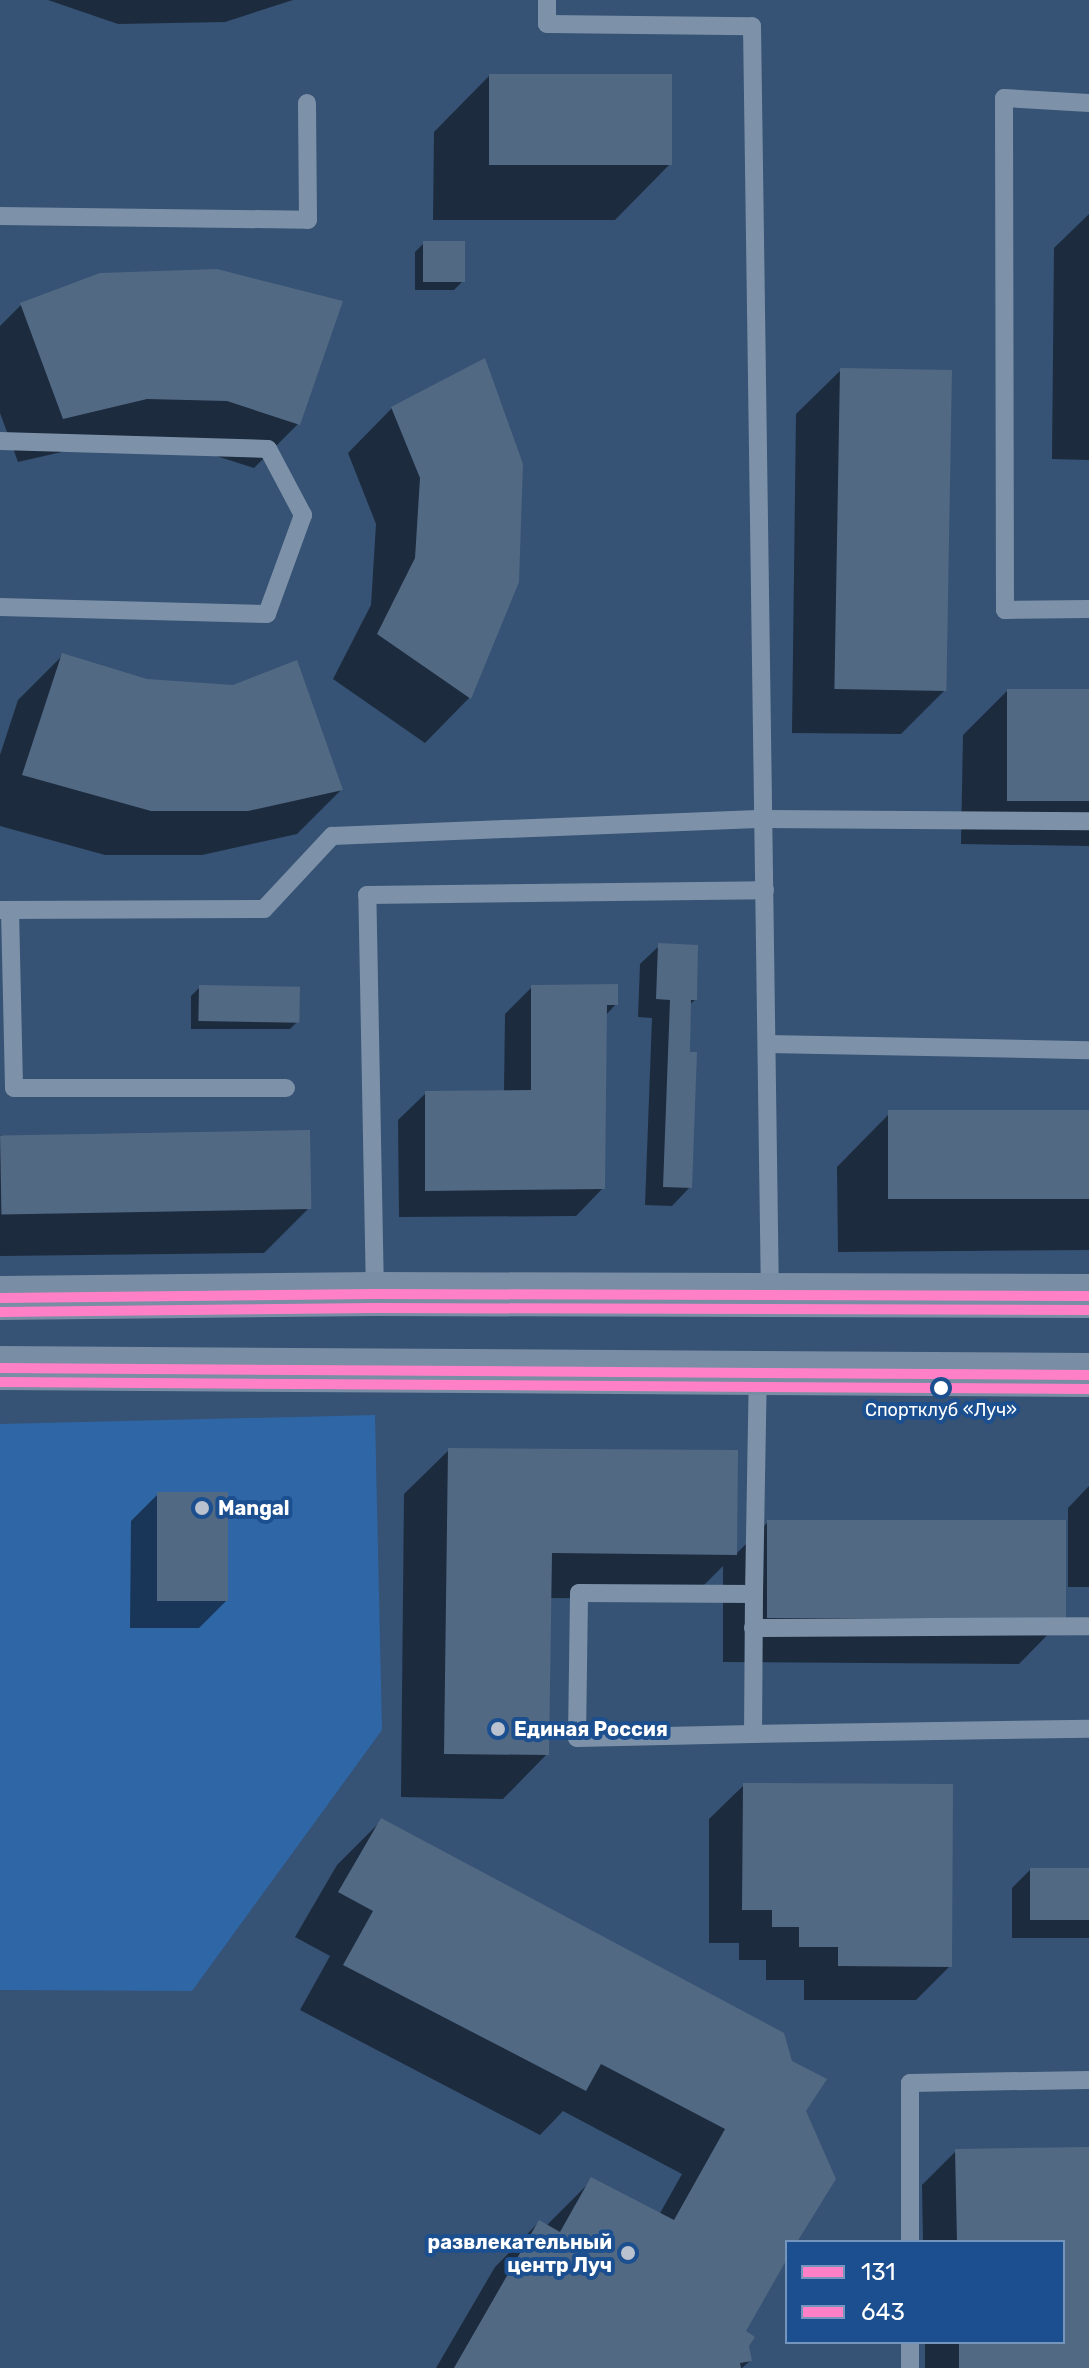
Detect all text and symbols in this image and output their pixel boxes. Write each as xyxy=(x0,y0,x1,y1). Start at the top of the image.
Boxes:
marker: Спортклуб «Луч» xyxy=(933,1380,949,1396)
place label: Спортклуб «Луч» xyxy=(865,1399,1017,1421)
place label: Mangal xyxy=(218,1496,289,1520)
marker: Mangal xyxy=(193,1499,211,1517)
place label: Единая Россия xyxy=(514,1717,668,1741)
marker: Единая Россия xyxy=(489,1720,507,1738)
place label: развлекательный центр Луч xyxy=(428,2230,612,2277)
legend xyxy=(785,2240,1065,2344)
marker: развлекательный центр Луч xyxy=(619,2244,637,2262)
text: 131 xyxy=(861,2258,896,2286)
text: 643 xyxy=(861,2298,905,2326)

